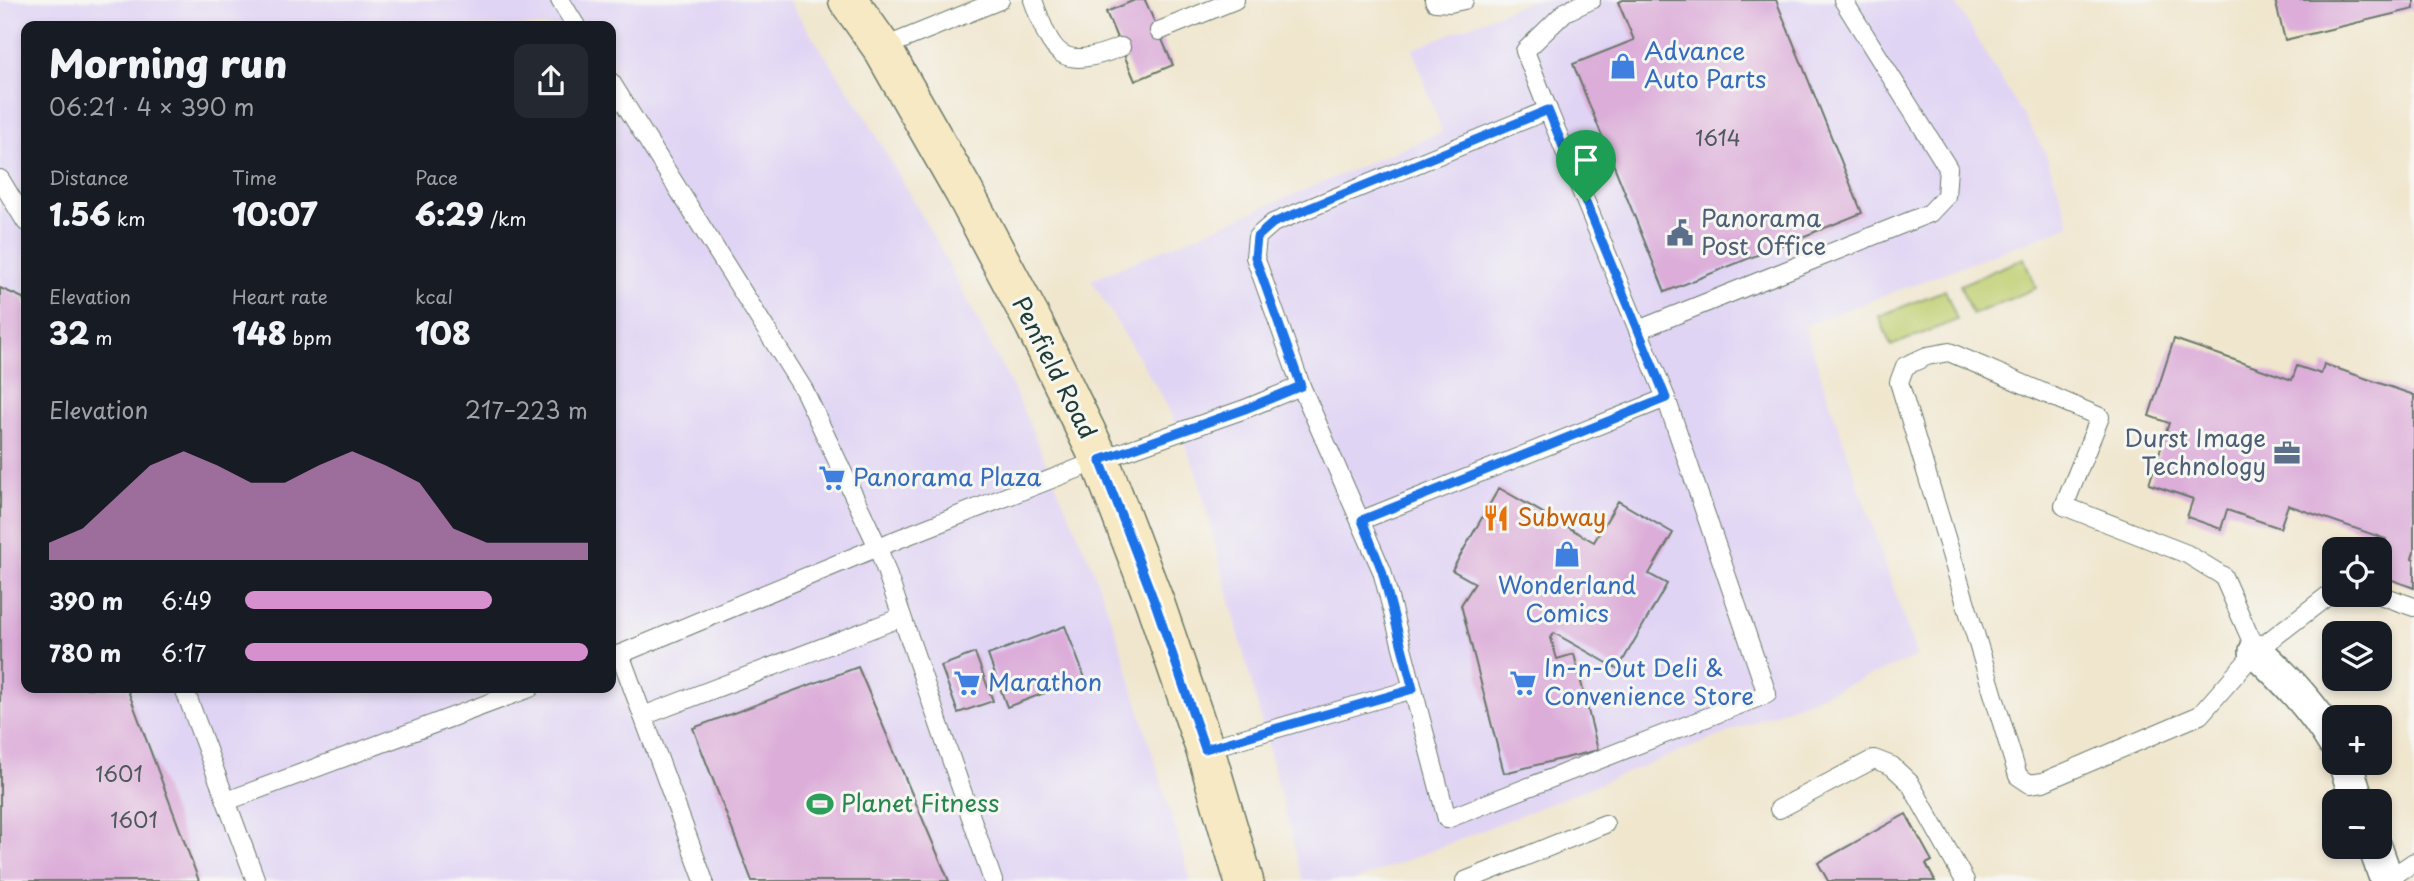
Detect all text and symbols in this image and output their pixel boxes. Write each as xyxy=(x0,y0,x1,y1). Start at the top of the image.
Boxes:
place label: Advance Auto Parts xyxy=(1644,32,1766,96)
text: Morning run xyxy=(49,34,287,91)
button: share xyxy=(514,44,588,118)
shop icon: Advance Auto Parts xyxy=(1608,51,1638,81)
text: 06:21 · 4 × 390 m xyxy=(49,89,255,124)
house number: 1614 xyxy=(1695,121,1741,153)
pin xyxy=(1556,130,1616,202)
icon: arrive xyxy=(1567,141,1605,179)
text: Distance xyxy=(49,163,129,191)
text: Time xyxy=(232,163,277,191)
text: Pace xyxy=(415,163,458,191)
text: 1.56 xyxy=(49,191,111,236)
text: 10:07 xyxy=(232,191,317,236)
text: 6:29 xyxy=(415,191,484,236)
place label: Panorama Post Office xyxy=(1701,199,1826,263)
text: km xyxy=(111,204,145,232)
text: /km xyxy=(484,204,527,232)
public building icon: Panorama Post Office xyxy=(1665,218,1695,248)
text: Elevation xyxy=(49,282,131,310)
text: Heart rate xyxy=(232,282,328,310)
text: kcal xyxy=(415,282,453,310)
street label: Penfield Road xyxy=(1004,290,1107,445)
text: 32 xyxy=(49,310,89,355)
text: 148 xyxy=(232,310,286,355)
text: 108 xyxy=(415,310,471,355)
text: m xyxy=(89,323,113,351)
text: bpm xyxy=(286,323,332,351)
text: Elevation xyxy=(49,392,148,427)
text: 217–223 m xyxy=(465,392,588,427)
place label: Durst Image Technology xyxy=(2124,419,2266,483)
office icon: Durst Image Technology xyxy=(2272,438,2302,468)
place label: Panorama Plaza xyxy=(853,458,1041,494)
supermarket icon: Panorama Plaza xyxy=(817,463,847,493)
place label: Subway xyxy=(1517,498,1606,534)
restaurant icon: Subway xyxy=(1481,503,1511,533)
map controls xyxy=(2322,537,2392,859)
button: locate xyxy=(2322,537,2392,607)
shop icon: Wonderland Comics xyxy=(1552,539,1582,569)
place label: Wonderland Comics xyxy=(1498,566,1637,630)
text: 390 m xyxy=(49,583,123,618)
text: 6:49 xyxy=(161,583,212,618)
button: layers xyxy=(2322,621,2392,691)
text: 780 m xyxy=(49,635,121,670)
text: 6:17 xyxy=(161,635,206,670)
place label: In-n-Out Deli & Convenience Store xyxy=(1544,649,1754,713)
place label: Marathon xyxy=(988,663,1102,699)
supermarket icon: Marathon xyxy=(952,668,982,698)
supermarket icon: In-n-Out Deli & Convenience Store xyxy=(1508,668,1538,698)
button: + xyxy=(2322,705,2392,775)
house number: 1601 xyxy=(95,757,143,789)
place label: Planet Fitness xyxy=(841,784,999,820)
sports icon: Planet Fitness xyxy=(805,789,835,819)
button: − xyxy=(2322,789,2392,859)
house number: 1601 xyxy=(110,803,158,835)

